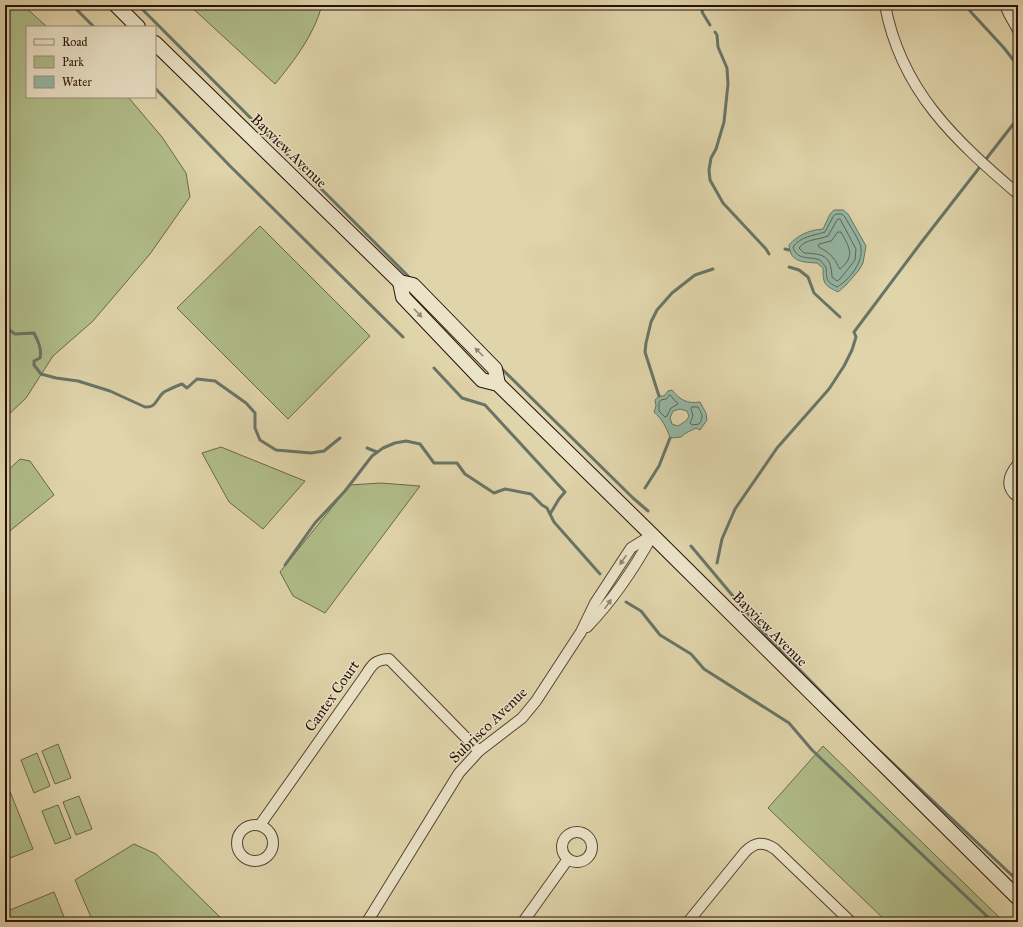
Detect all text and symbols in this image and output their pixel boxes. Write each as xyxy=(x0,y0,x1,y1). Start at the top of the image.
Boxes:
legend xyxy=(26,26,156,98)
text: Road xyxy=(62,35,88,49)
text: Park xyxy=(62,55,84,69)
text: Water xyxy=(62,75,92,89)
street label: Bayview Avenue xyxy=(247,110,331,192)
one-way arrow xyxy=(413,308,423,318)
one-way arrow xyxy=(474,347,484,357)
one-way arrow xyxy=(619,555,627,565)
street label: Bayview Avenue xyxy=(729,588,811,670)
one-way arrow xyxy=(604,599,612,609)
street label: Cantex Court xyxy=(301,656,364,735)
street label: Subrisco Avenue xyxy=(445,683,531,767)

